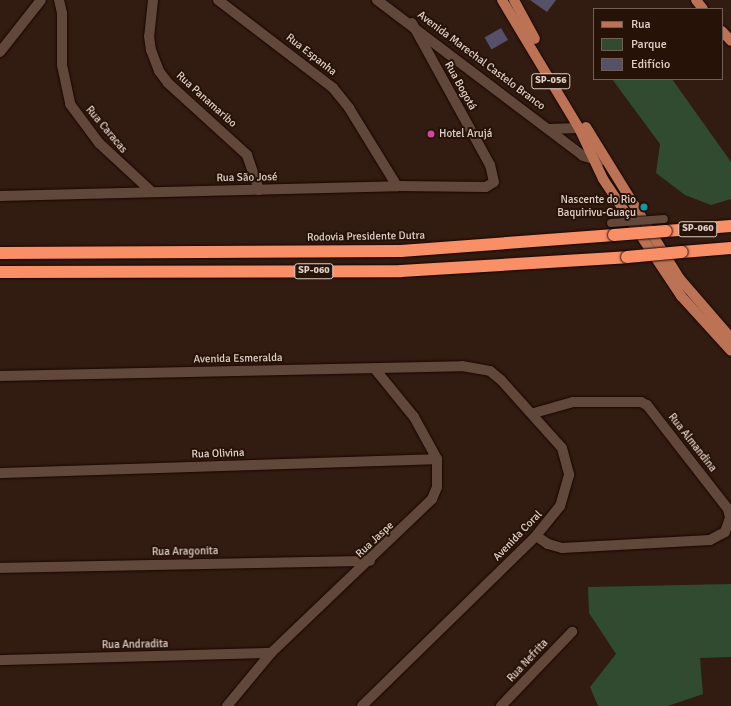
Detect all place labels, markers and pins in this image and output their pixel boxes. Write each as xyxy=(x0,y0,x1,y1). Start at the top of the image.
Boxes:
place label: Hotel Arujá xyxy=(439,127,492,141)
marker: Hotel Arujá xyxy=(426,129,436,139)
place label: Nascente do Rio Baquirivu-Guaçu xyxy=(557,194,636,220)
marker: Nascente do Rio Baquirivu-Guaçu xyxy=(639,202,649,212)

